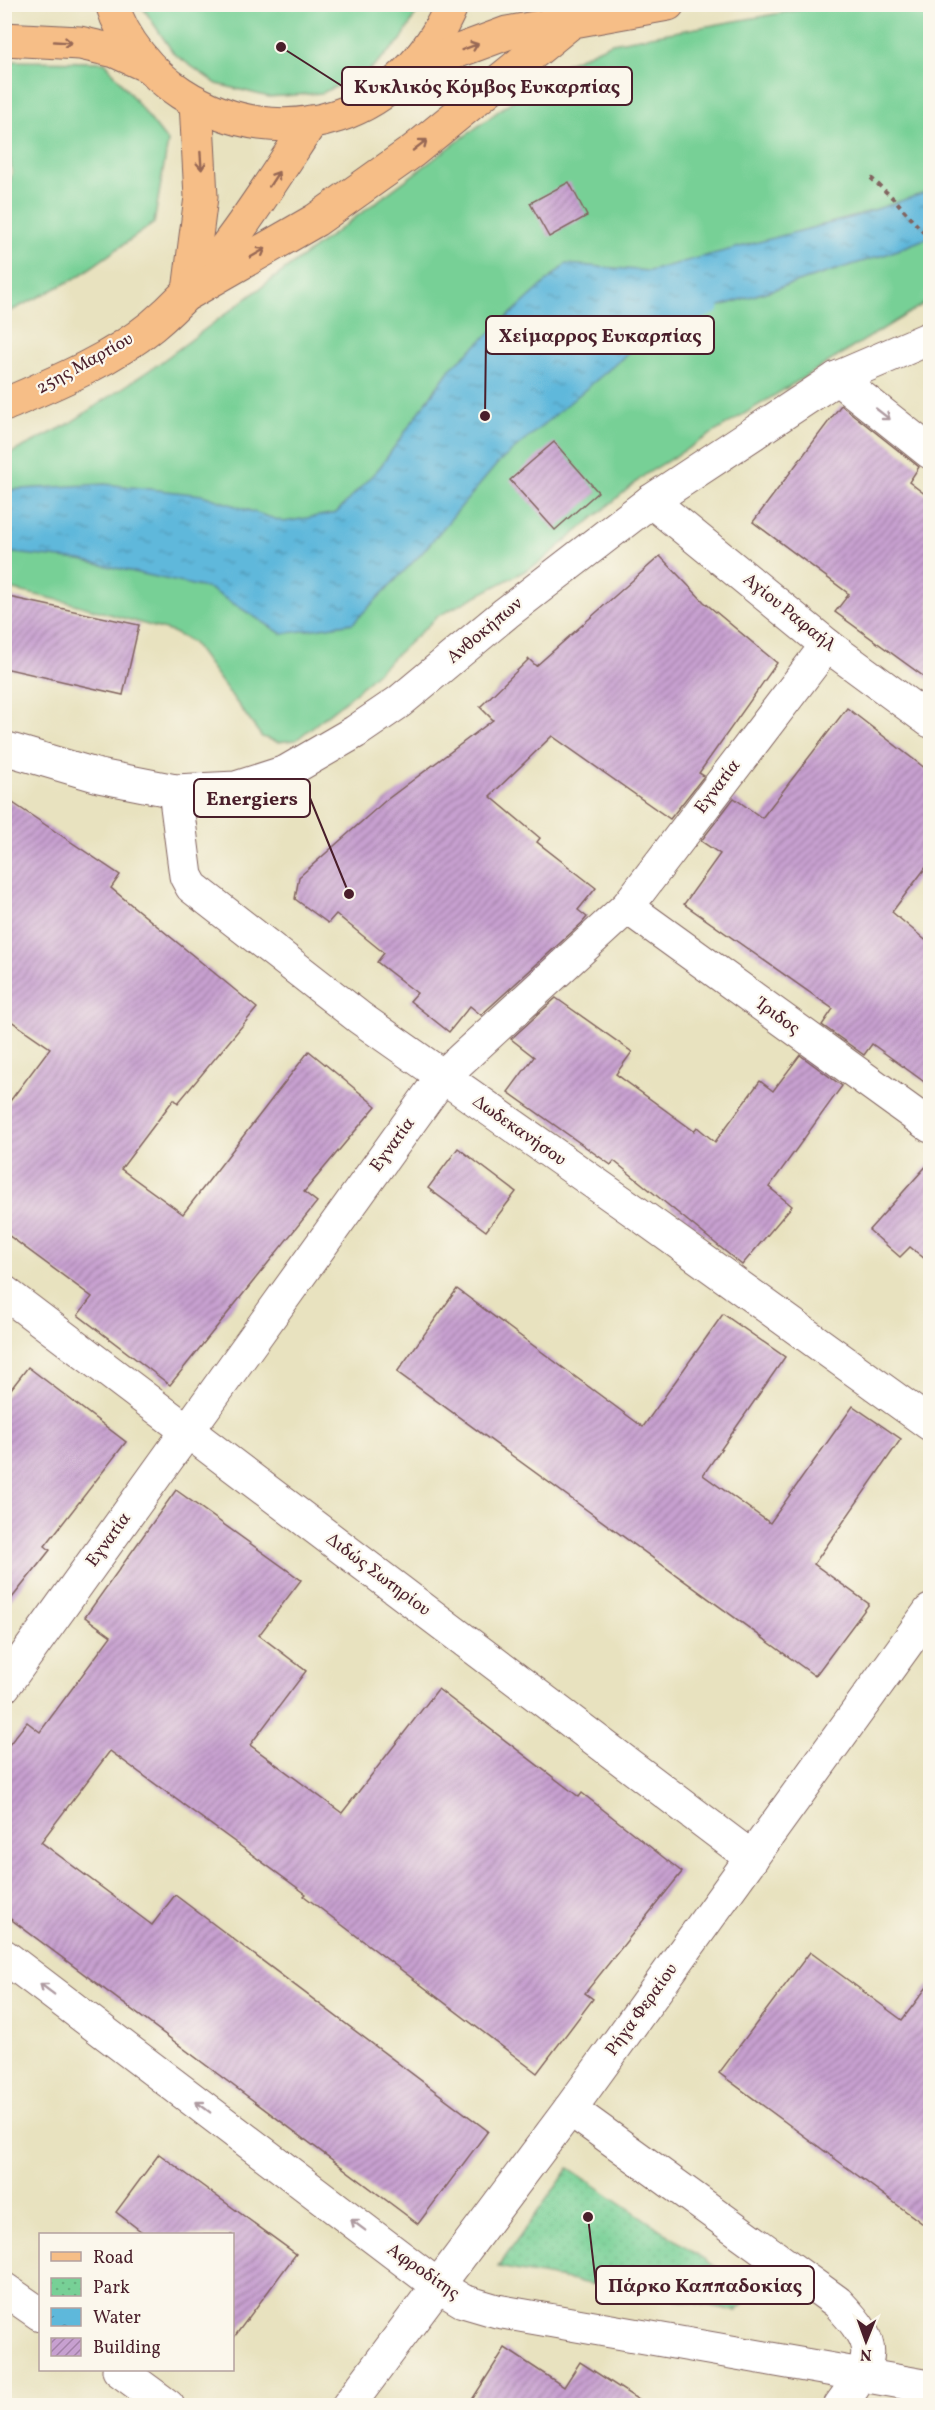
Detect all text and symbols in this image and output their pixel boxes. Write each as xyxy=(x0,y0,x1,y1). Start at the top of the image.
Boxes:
one-way arrow xyxy=(52,37,72,48)
one-way arrow xyxy=(460,40,479,51)
callout: Κυκλικός Κόμβος Ευκαρπίας xyxy=(342,67,632,105)
text: Κυκλικός Κόμβος Ευκαρπίας xyxy=(354,74,620,102)
one-way arrow xyxy=(412,139,428,152)
one-way arrow xyxy=(195,150,206,170)
one-way arrow xyxy=(268,171,280,187)
one-way arrow xyxy=(249,247,266,259)
callout: Χείμαρρος Ευκαρπίας xyxy=(486,316,714,354)
text: Χείμαρρος Ευκαρπίας xyxy=(498,323,702,351)
street label: 25ης Μαρτίου xyxy=(32,327,138,401)
one-way arrow xyxy=(875,408,891,421)
street label: Αγίου Ραφαήλ xyxy=(737,568,841,658)
street label: Ανθοκήπων xyxy=(442,592,528,670)
street label: Εγνατία xyxy=(689,754,747,819)
callout: Energiers xyxy=(194,779,310,817)
text: Energiers xyxy=(206,786,298,814)
street label: Ίριδος xyxy=(749,991,805,1041)
street label: Δωδεκανήσου xyxy=(467,1089,571,1173)
street label: Εγνατία xyxy=(365,1112,422,1178)
street label: Εγνατία xyxy=(81,1507,138,1573)
street label: Διδώς Σωτηρίου xyxy=(321,1527,435,1623)
street label: Ρήγα Φεραίου xyxy=(600,1959,684,2061)
one-way arrow xyxy=(40,1982,56,1995)
one-way arrow xyxy=(195,2100,211,2113)
one-way arrow xyxy=(350,2219,366,2231)
legend xyxy=(39,2233,234,2371)
street label: Αφροδίτης xyxy=(381,2238,465,2306)
text: Road xyxy=(93,2246,134,2271)
callout: Πάρκο Καππαδοκίας xyxy=(596,2266,814,2304)
text: Πάρκο Καππαδοκίας xyxy=(608,2273,802,2301)
text: Park xyxy=(93,2276,130,2301)
text: Water xyxy=(93,2306,141,2331)
north arrow xyxy=(836,2311,896,2371)
text: Building xyxy=(93,2336,161,2361)
text: N xyxy=(859,2343,872,2365)

